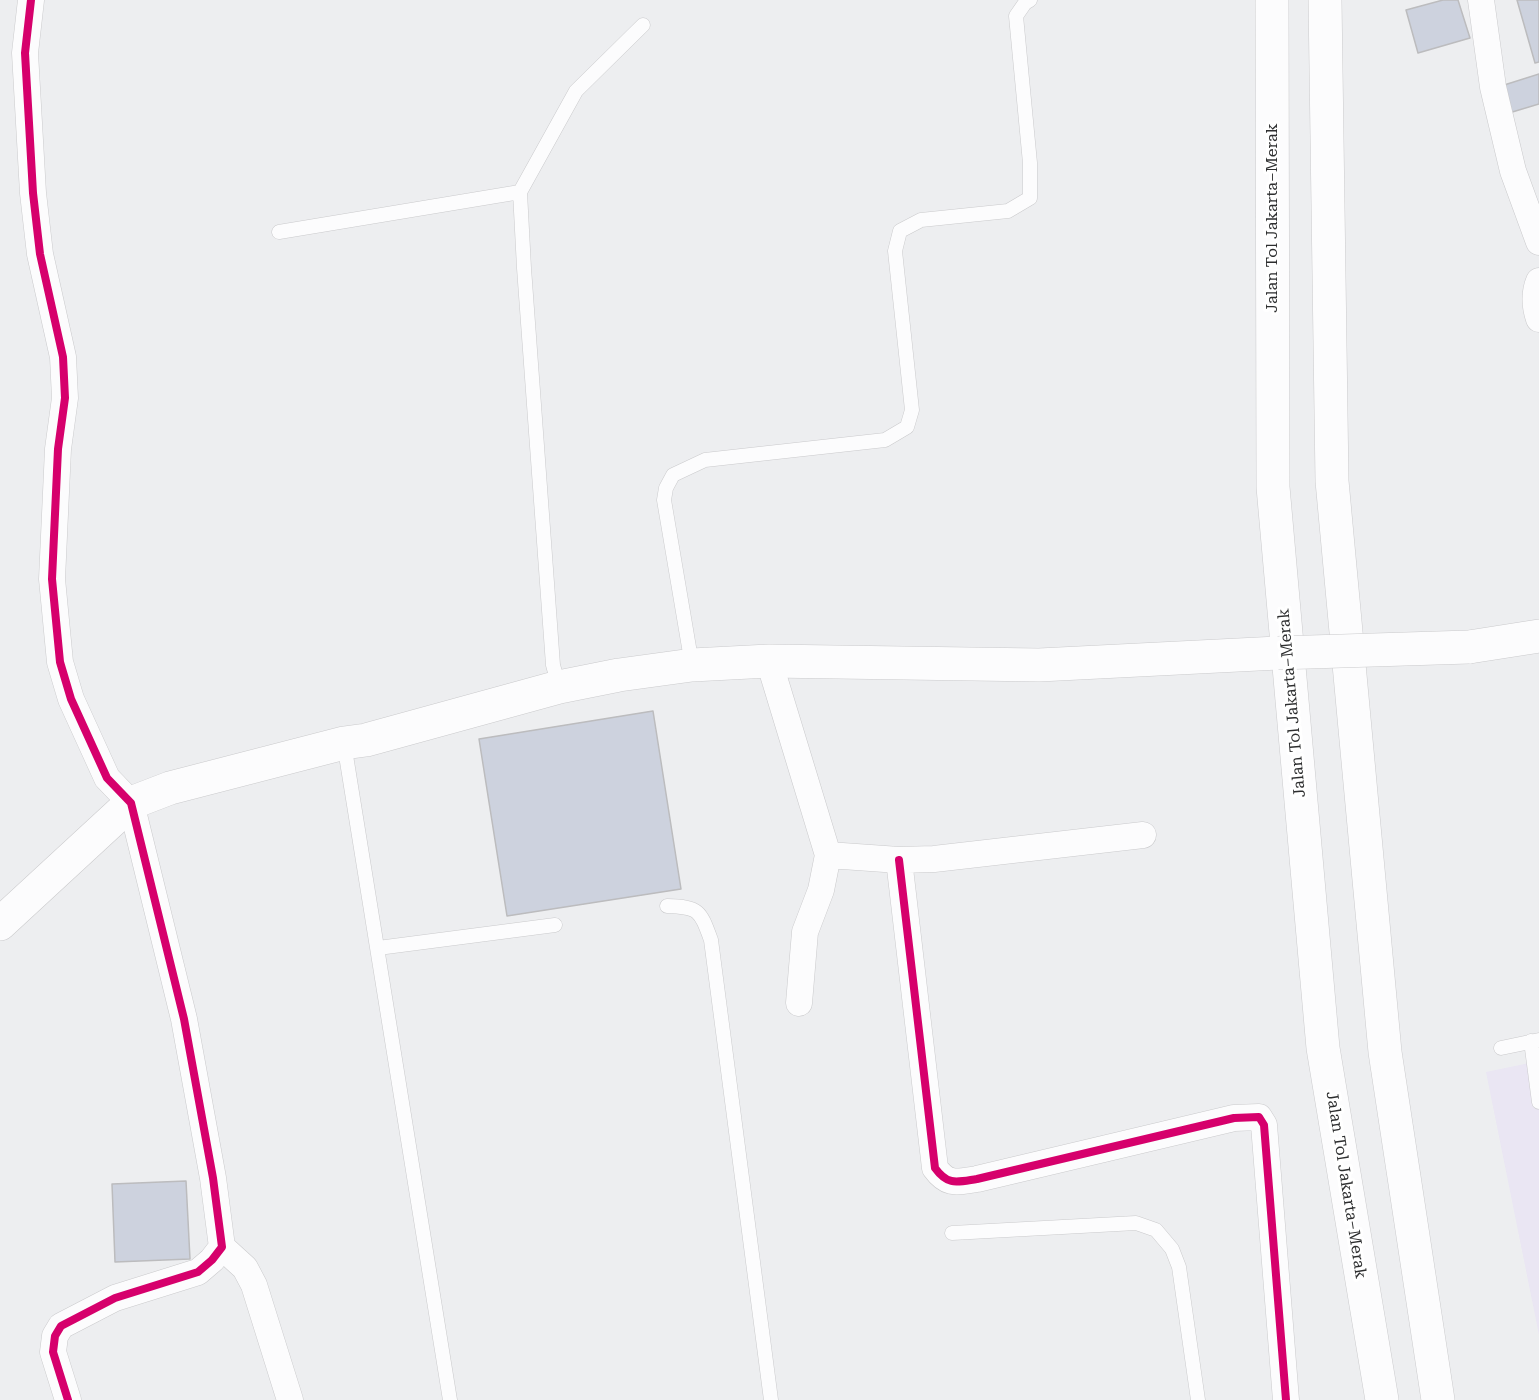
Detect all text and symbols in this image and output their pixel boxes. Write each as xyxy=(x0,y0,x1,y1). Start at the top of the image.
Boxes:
street label: Jalan Tol Jakarta–Merak xyxy=(1262,123,1282,313)
street label: Jalan Tol Jakarta–Merak xyxy=(1274,608,1310,798)
street label: Jalan Tol Jakarta–Merak xyxy=(1322,1090,1370,1280)

